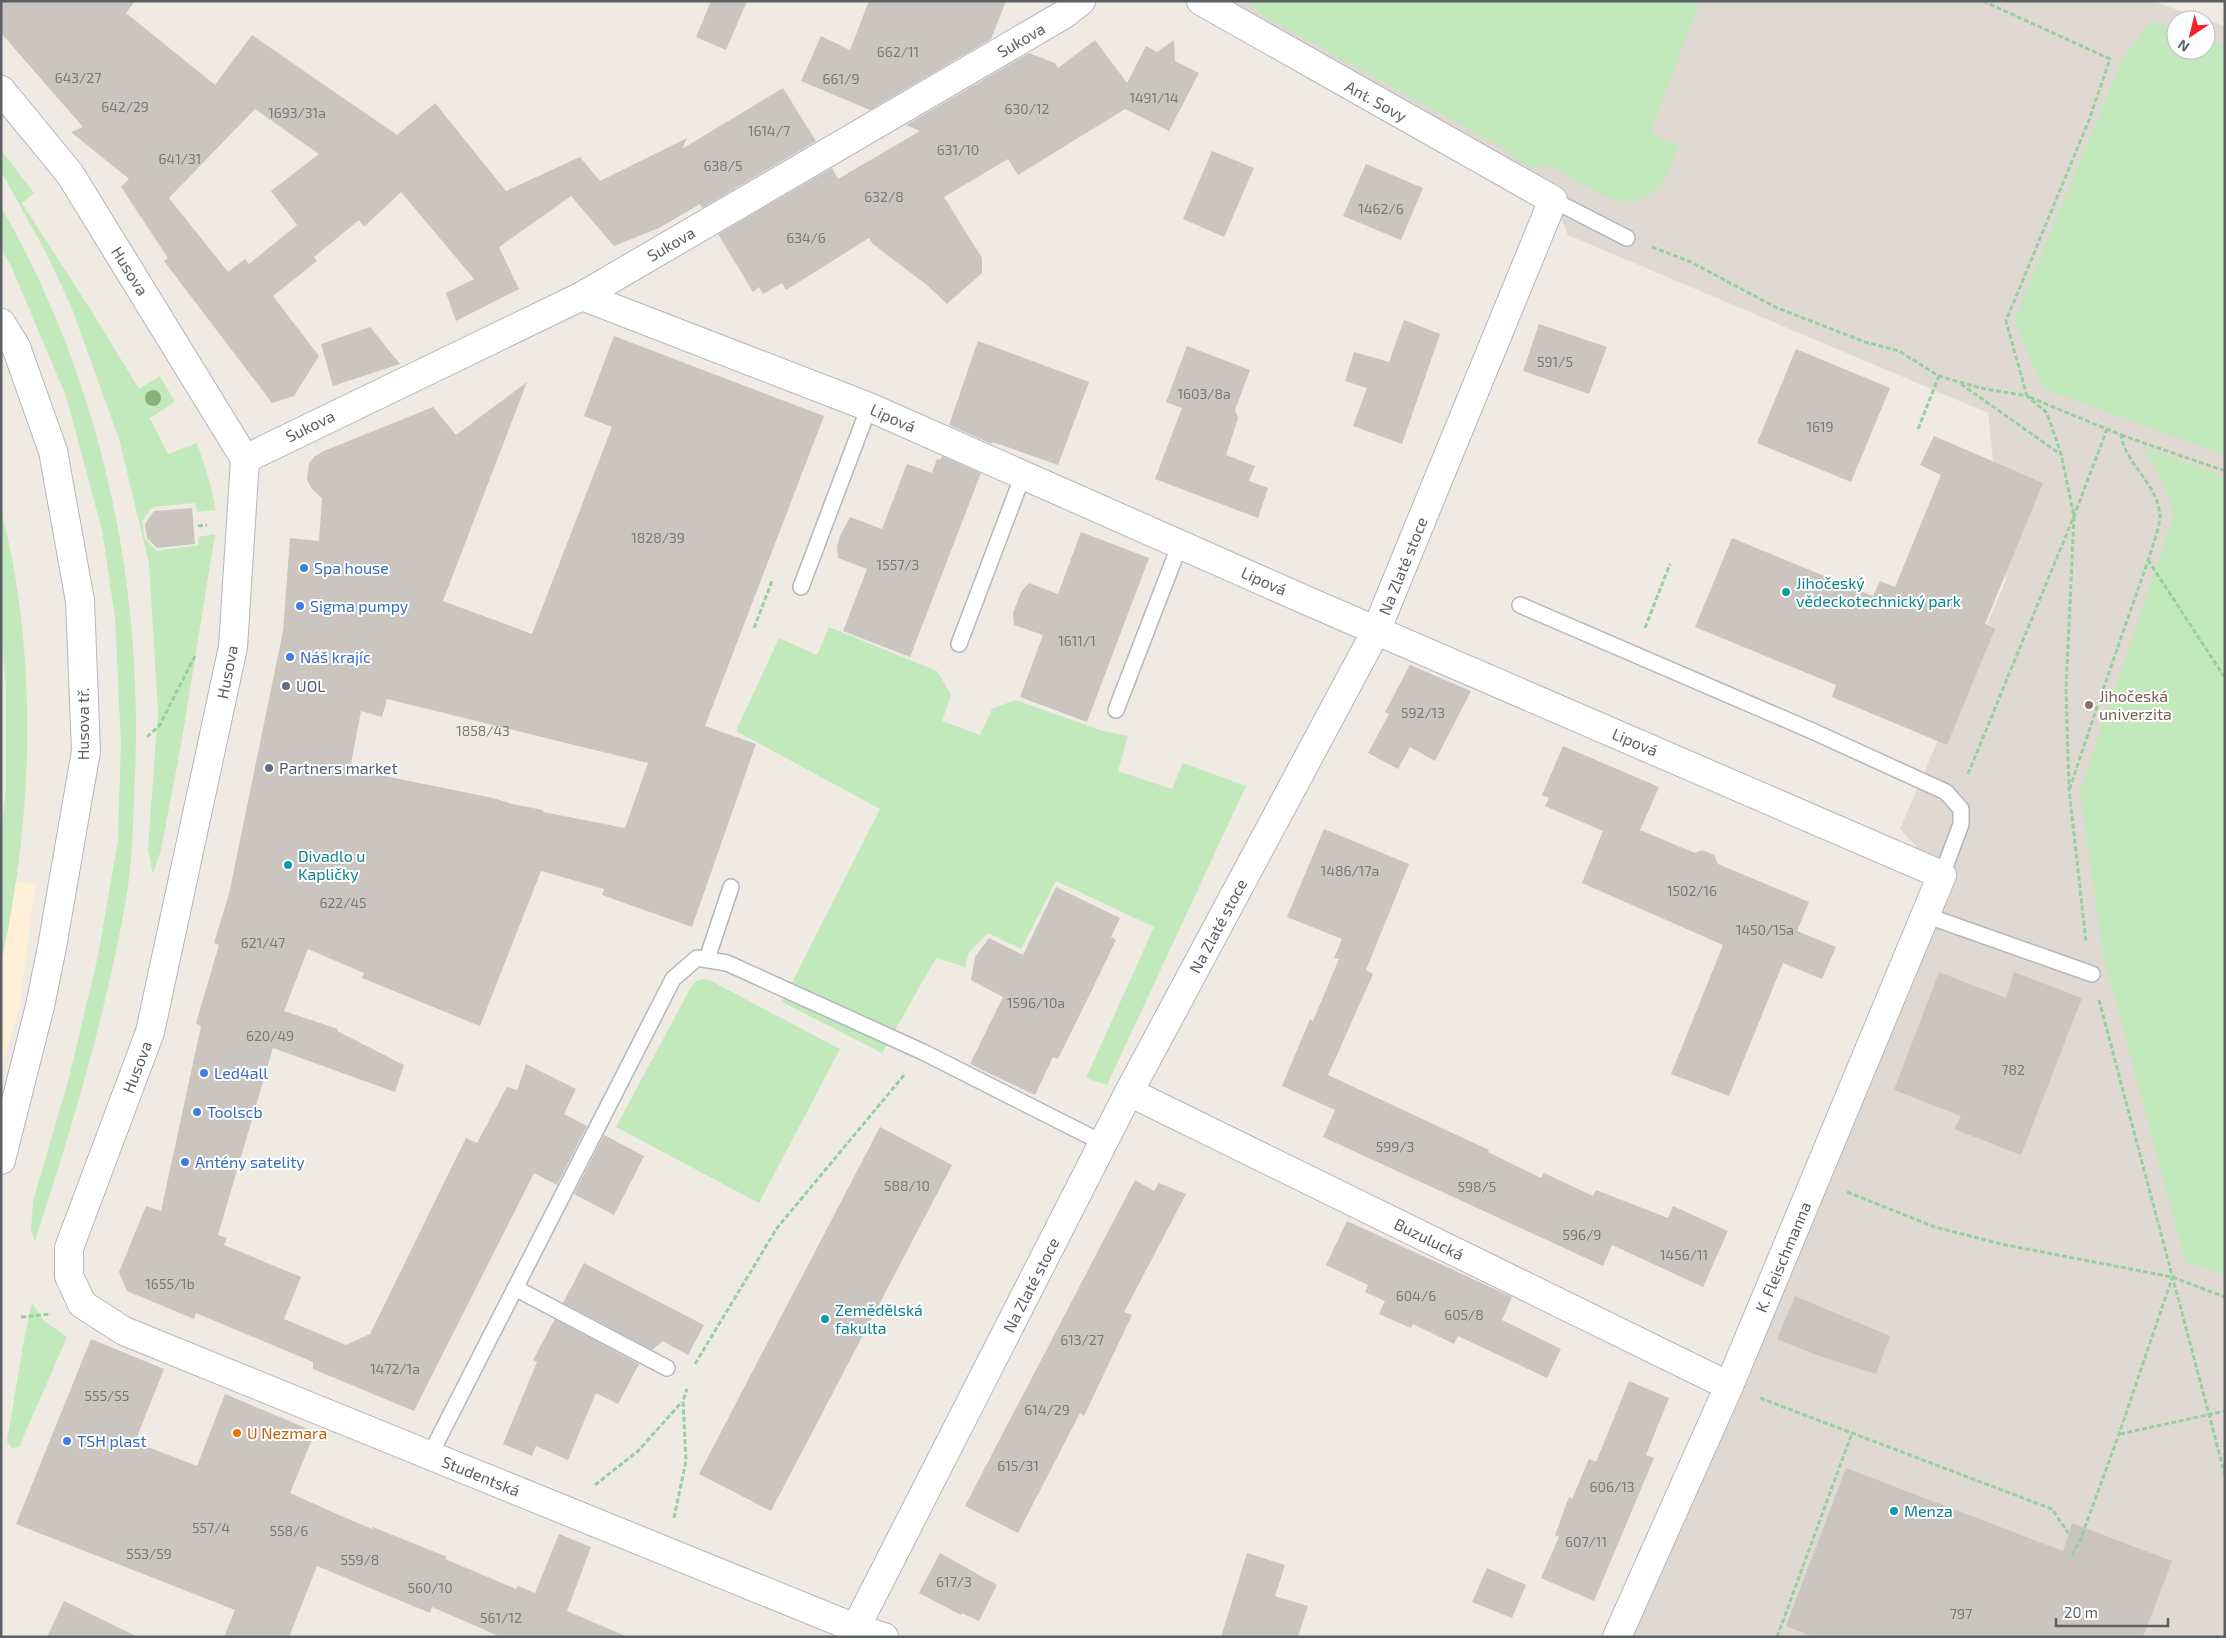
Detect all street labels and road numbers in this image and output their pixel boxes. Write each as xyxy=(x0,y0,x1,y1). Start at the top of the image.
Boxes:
street label: Sukova xyxy=(993,18,1048,61)
street label: Ant. Sovy xyxy=(1342,76,1411,125)
street label: Sukova xyxy=(643,222,698,265)
street label: Husova xyxy=(108,243,153,299)
street label: Lipová xyxy=(868,399,919,436)
street label: Sukova xyxy=(282,406,337,446)
street label: Na Zlaté stoce xyxy=(1374,514,1431,618)
street label: Lipová xyxy=(1239,562,1290,599)
street label: Husova xyxy=(212,644,241,700)
street label: Husova tř. xyxy=(73,688,92,760)
street label: Lipová xyxy=(1610,723,1661,760)
street label: Na Zlaté stoce xyxy=(1185,875,1250,976)
street label: Husova xyxy=(118,1038,155,1095)
street label: K. Fleischmanna xyxy=(1751,1199,1814,1315)
street label: Buzulucká xyxy=(1391,1214,1467,1264)
street label: Na Zlaté stoce xyxy=(998,1234,1063,1335)
street label: Studentská xyxy=(439,1451,523,1500)

